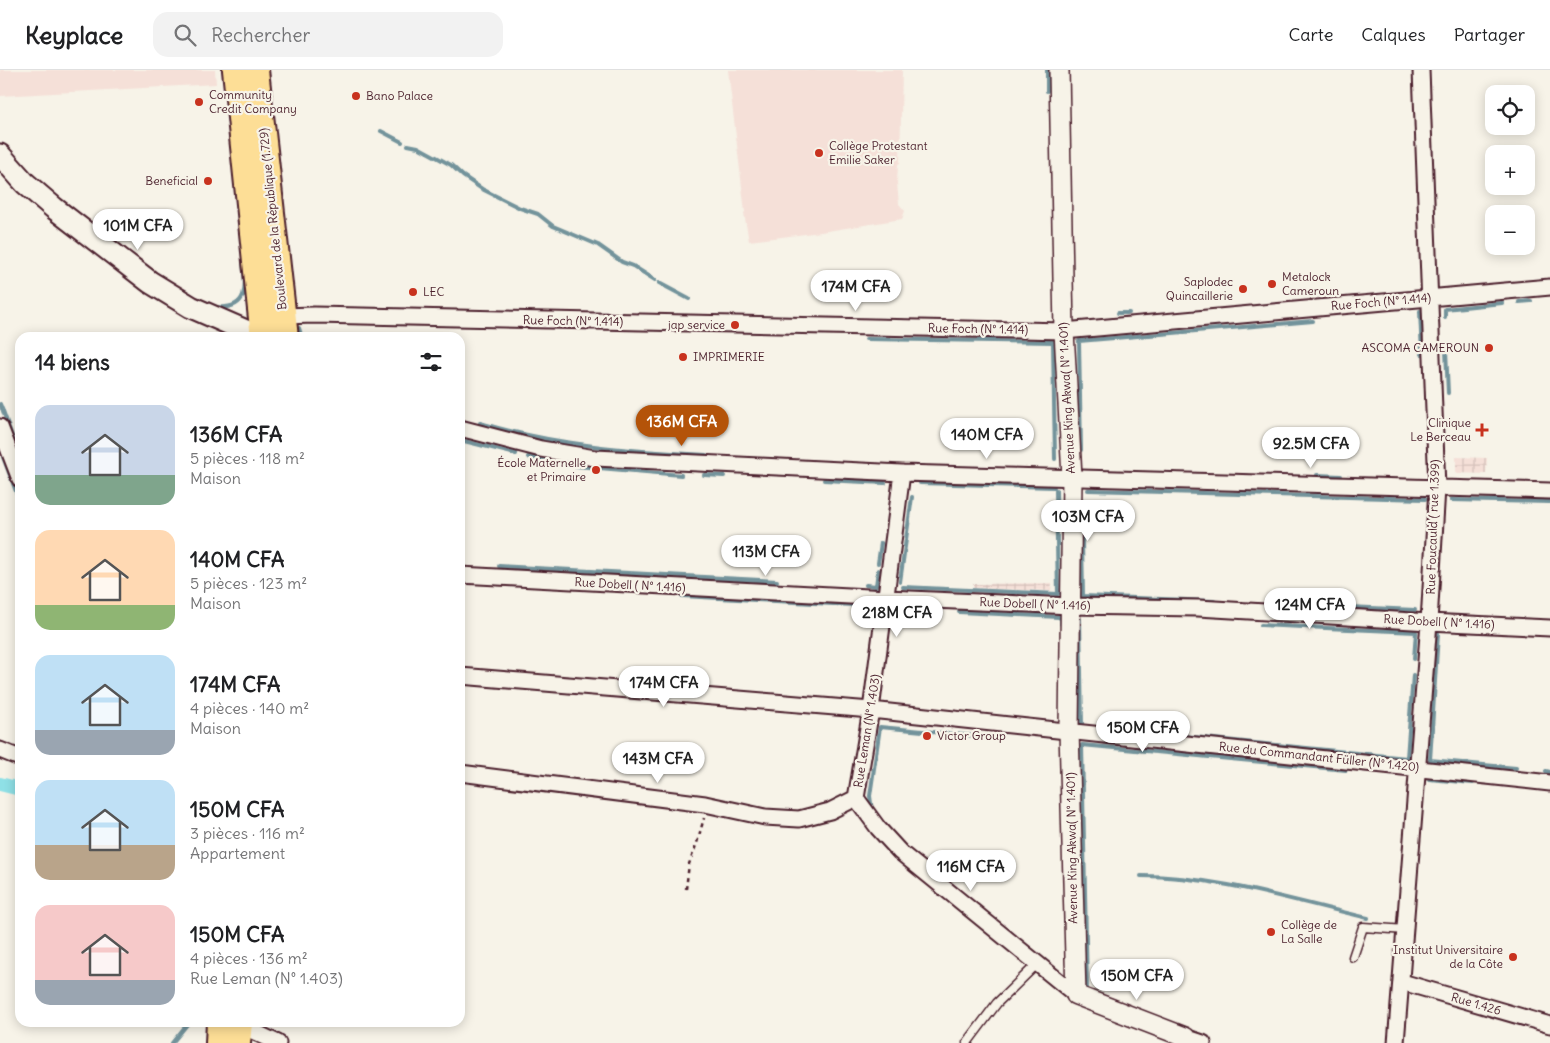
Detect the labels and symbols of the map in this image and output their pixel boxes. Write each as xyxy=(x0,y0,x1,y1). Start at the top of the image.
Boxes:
place label: Community Credit Company xyxy=(209,87,297,116)
place label: Bano Palace xyxy=(366,88,433,103)
marker: Bano Palace xyxy=(350,90,362,102)
marker: Community Credit Company xyxy=(193,96,205,108)
street label: Boulevard de la République (1.729) xyxy=(255,127,290,311)
place label: Collège Protestant Emilie Saker xyxy=(829,138,928,167)
marker: Collège Protestant Emilie Saker xyxy=(813,147,825,159)
place label: Beneficial xyxy=(145,173,198,188)
marker: Beneficial xyxy=(202,175,214,187)
pin: 101M CFA xyxy=(86,208,190,251)
place label: Metalock Cameroun xyxy=(1282,269,1339,298)
pin: 174M CFA xyxy=(804,270,908,312)
place label: Saplodec Quincaillerie xyxy=(1166,274,1233,303)
marker: Metalock Cameroun xyxy=(1266,278,1278,290)
marker: Saplodec Quincaillerie xyxy=(1237,283,1249,295)
place label: LEC xyxy=(423,284,444,299)
marker: LEC xyxy=(407,286,419,298)
street label: Rue Foch (N° 1.414) xyxy=(1330,290,1432,313)
street label: Rue Foch (N° 1.414) xyxy=(523,312,624,329)
place label: jap service xyxy=(667,317,725,332)
marker: jap service xyxy=(729,319,741,331)
street label: Rue Foch (N° 1.414) xyxy=(928,320,1029,337)
street label: Avenue King Akwa( N° 1.401) xyxy=(1055,322,1078,474)
place label: ASCOMA CAMEROUN xyxy=(1362,340,1479,355)
marker: ASCOMA CAMEROUN xyxy=(1483,342,1495,354)
place label: IMPRIMERIE xyxy=(693,349,765,364)
marker: IMPRIMERIE xyxy=(677,351,689,363)
pin: 136M CFA xyxy=(630,404,734,447)
place label: Clinique Le Berceau xyxy=(1410,415,1471,444)
pin: 140M CFA xyxy=(935,418,1039,460)
marker: Clinique Le Berceau xyxy=(1475,423,1489,437)
pin: 92.5M CFA xyxy=(1254,426,1368,469)
place label: École Maternelle et Primaire xyxy=(497,455,586,484)
street label: Rue Foucauld ( rue 1.399) xyxy=(1423,459,1442,595)
marker: École Maternelle et Primaire xyxy=(590,464,602,476)
pin: 103M CFA xyxy=(1036,500,1140,542)
pin: 113M CFA xyxy=(714,534,818,577)
street label: Rue Dobell ( N° 1.416) xyxy=(574,574,686,595)
pin: 124M CFA xyxy=(1258,588,1362,630)
street label: Rue Dobell ( N° 1.416) xyxy=(979,594,1091,613)
pin: 218M CFA xyxy=(845,596,949,638)
street label: Rue Dobell ( N° 1.416) xyxy=(1383,611,1495,632)
pin: 174M CFA xyxy=(612,666,716,708)
street label: Rue Leman (N° 1.403) xyxy=(850,673,883,789)
pin: 150M CFA xyxy=(1091,710,1195,753)
place label: Victor Group xyxy=(937,728,1006,743)
marker: Victor Group xyxy=(921,730,933,742)
street label: Rue du Commandant Füller (N° 1.420) xyxy=(1218,739,1420,775)
pin: 143M CFA xyxy=(606,742,710,784)
street label: Avenue King Akwa( N° 1.401) xyxy=(1063,772,1080,924)
pin: 116M CFA xyxy=(919,850,1023,892)
place label: Collège de La Salle xyxy=(1281,917,1337,946)
marker: Collège de La Salle xyxy=(1265,926,1277,938)
place label: Institut Universitaire de la Côte xyxy=(1393,942,1503,971)
marker: Institut Universitaire de la Côte xyxy=(1507,951,1519,963)
pin: 150M CFA xyxy=(1085,958,1189,1001)
street label: Rue 1.426 xyxy=(1449,989,1503,1018)

